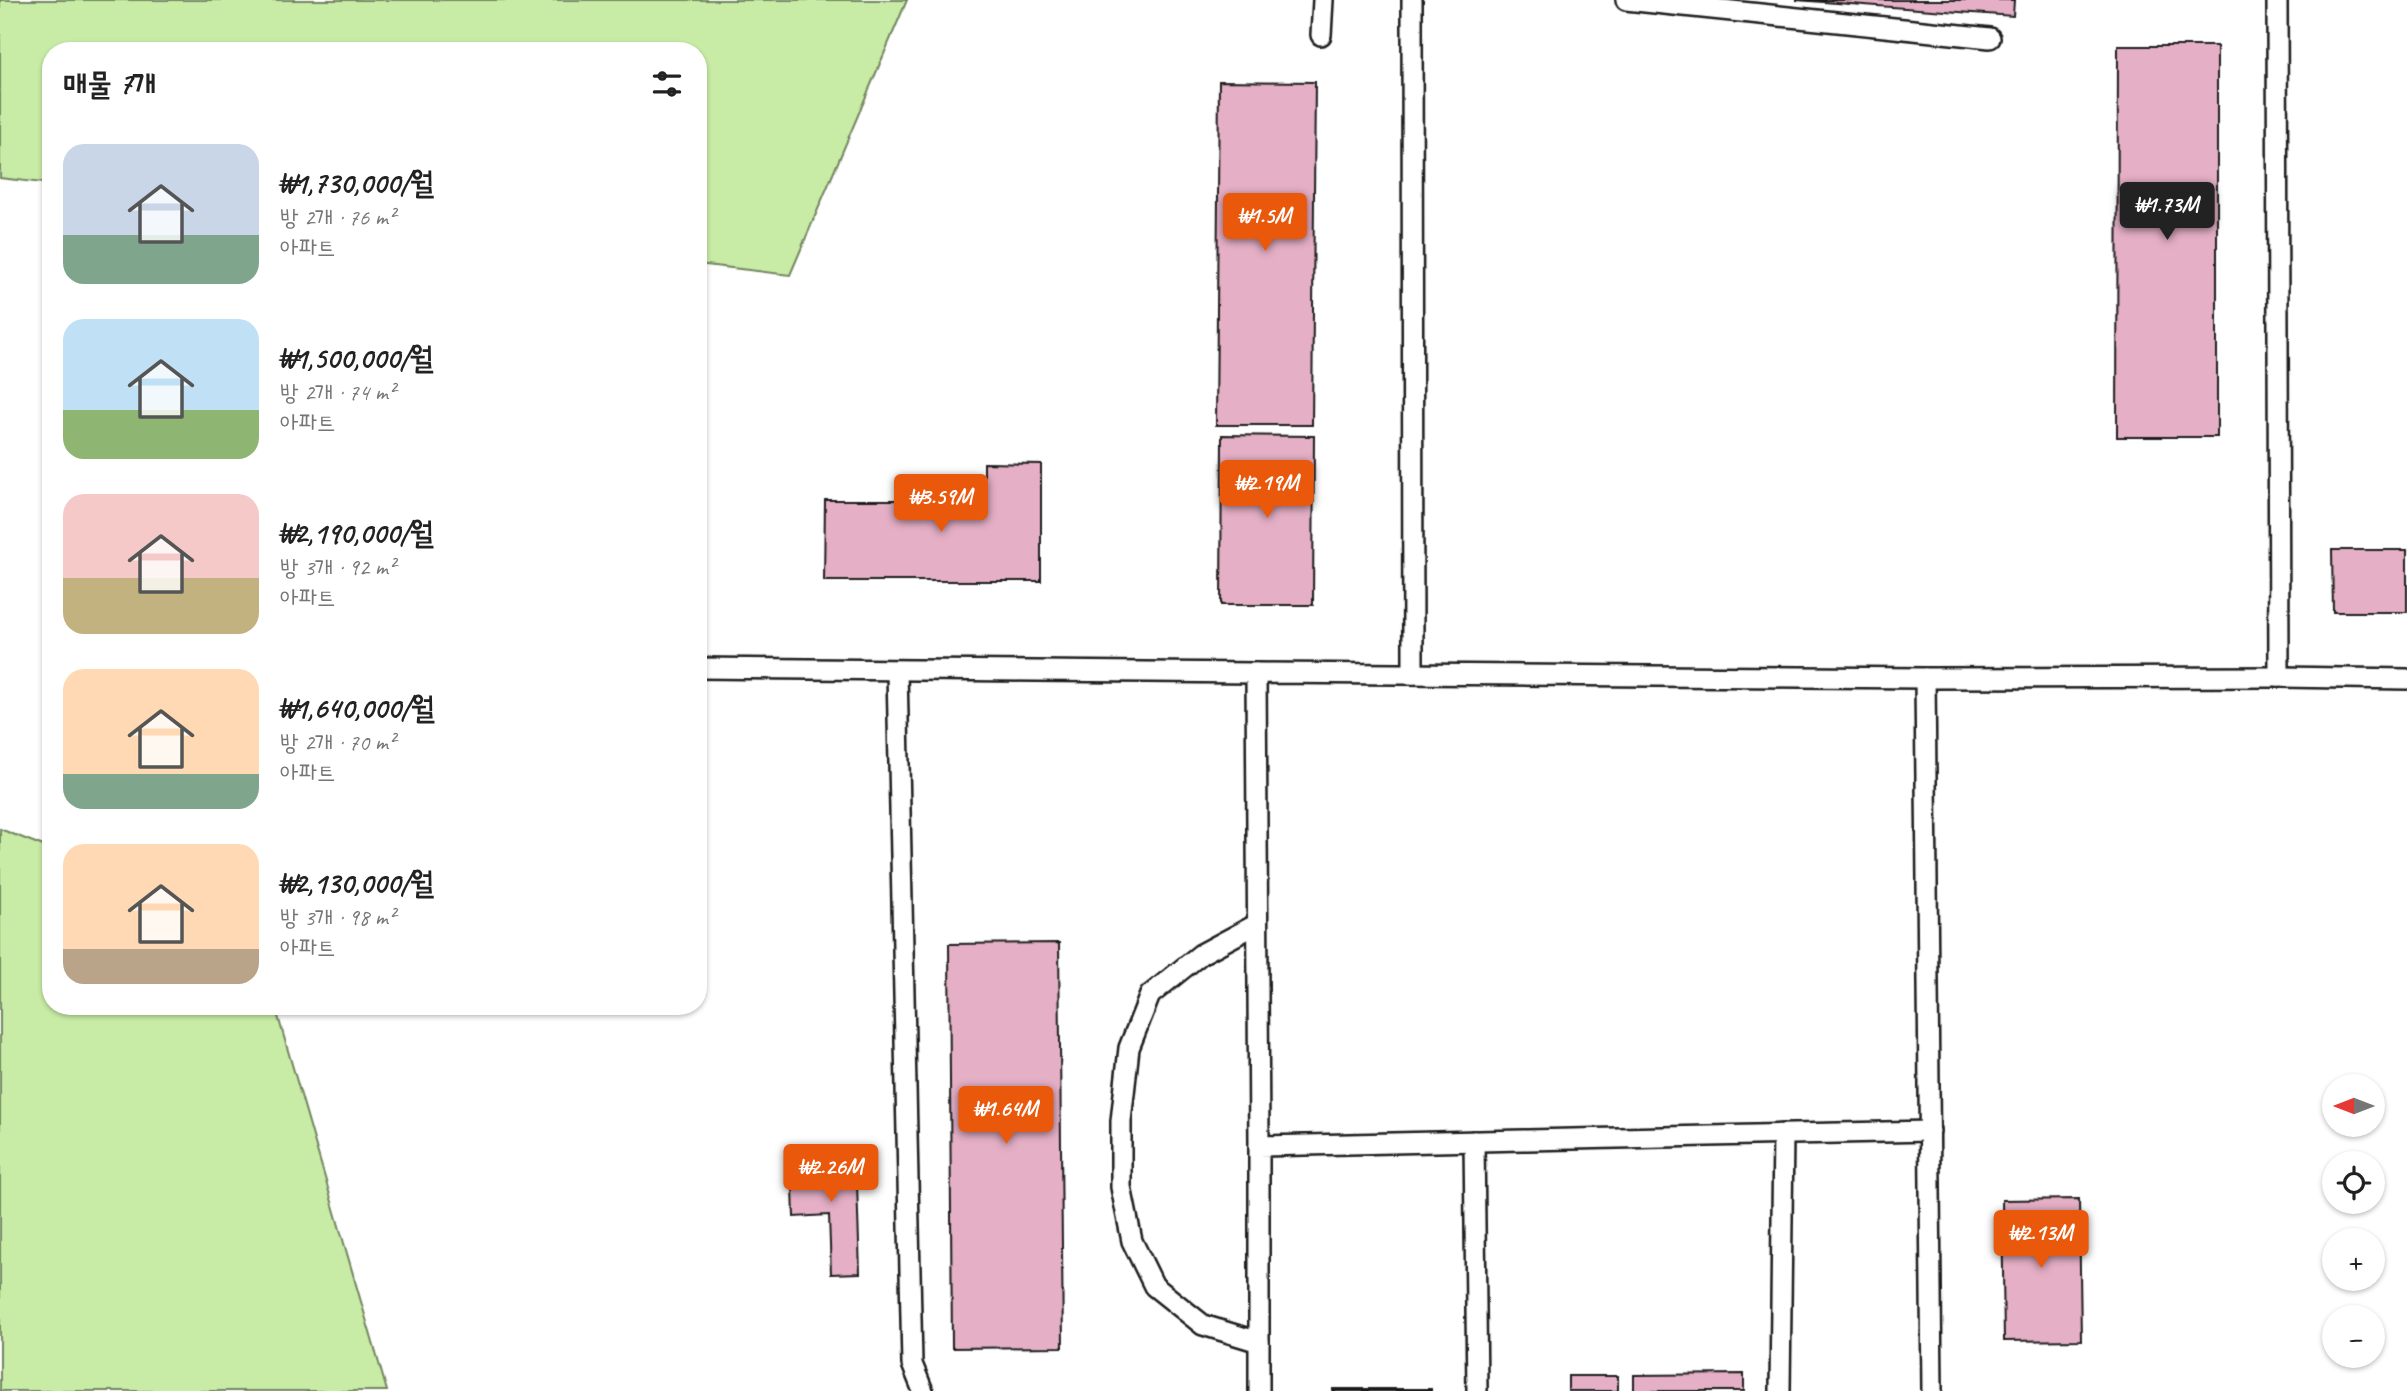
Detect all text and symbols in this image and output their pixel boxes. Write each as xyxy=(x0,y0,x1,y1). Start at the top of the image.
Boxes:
text: 매물 7개 xyxy=(63,65,156,103)
icon: filters xyxy=(648,65,686,103)
text: ₩1,730,000/월 xyxy=(280,164,434,202)
icon: home xyxy=(119,172,203,256)
pin: ₩1.73M xyxy=(2110,182,2224,242)
text: ₩1.73M xyxy=(2136,190,2198,219)
pin: ₩1.5M xyxy=(1216,194,1314,253)
text: ₩1.5M xyxy=(1239,201,1291,230)
text: 방 2개 · 76 m² xyxy=(280,203,395,232)
text: 아파트 xyxy=(280,233,336,262)
text: ₩1,500,000/월 xyxy=(280,339,433,377)
icon: home xyxy=(119,347,203,431)
text: 방 2개 · 74 m² xyxy=(280,378,395,407)
text: 아파트 xyxy=(280,408,336,437)
pin: ₩2.19M xyxy=(1210,461,1324,520)
text: ₩2.19M xyxy=(1236,468,1298,497)
pin: ₩3.59M xyxy=(884,475,998,534)
text: ₩3.59M xyxy=(910,482,972,511)
text: ₩2,190,000/월 xyxy=(280,514,434,552)
icon: home xyxy=(119,522,203,606)
text: 방 3개 · 92 m² xyxy=(280,553,395,582)
text: 아파트 xyxy=(280,583,336,612)
text: ₩1,640,000/월 xyxy=(280,689,435,727)
icon: home xyxy=(119,697,203,781)
text: 방 2개 · 70 m² xyxy=(280,728,395,757)
text: 아파트 xyxy=(280,758,336,787)
text: ₩2,130,000/월 xyxy=(280,864,434,902)
icon: home xyxy=(119,872,203,956)
text: 방 3개 · 98 m² xyxy=(280,903,395,932)
text: 아파트 xyxy=(280,933,336,962)
north arrow xyxy=(2322,1074,2385,1138)
map controls xyxy=(2322,1074,2385,1368)
pin: ₩1.64M xyxy=(949,1086,1063,1146)
text: ₩1.64M xyxy=(974,1094,1038,1123)
pin: ₩2.26M xyxy=(774,1144,888,1204)
button: locate xyxy=(2322,1151,2385,1214)
text: ₩2.26M xyxy=(799,1152,863,1181)
pin: ₩2.13M xyxy=(1984,1210,2098,1270)
text: ₩2.13M xyxy=(2010,1218,2072,1247)
button: + xyxy=(2322,1228,2385,1291)
button: − xyxy=(2322,1305,2385,1368)

